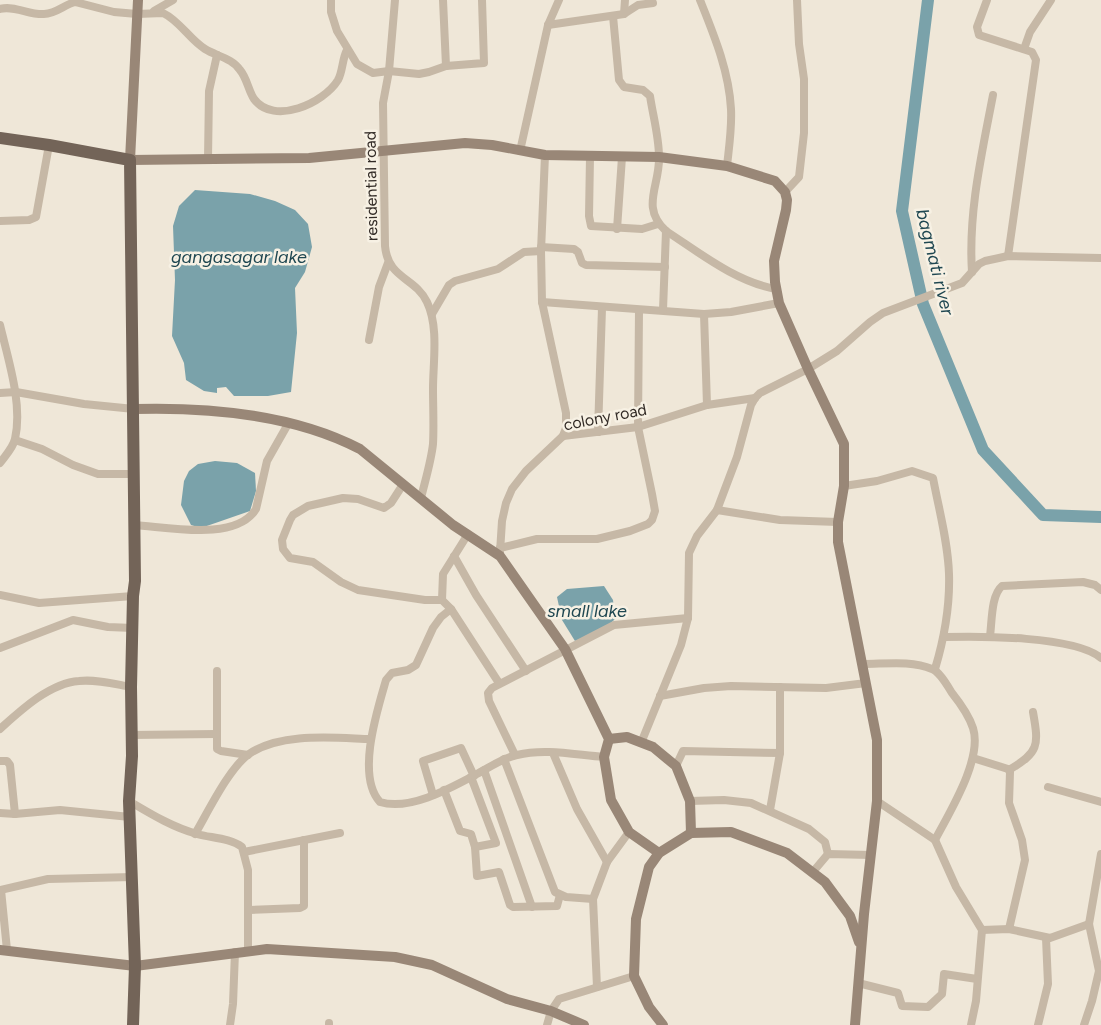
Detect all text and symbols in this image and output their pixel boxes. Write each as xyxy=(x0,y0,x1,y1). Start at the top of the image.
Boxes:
street label: residential road xyxy=(361,131,381,241)
water label: bagmati river xyxy=(911,207,959,318)
water label: gangasagar lake xyxy=(171,246,307,268)
street label: colony road xyxy=(562,400,648,434)
water label: small lake xyxy=(547,600,627,622)

